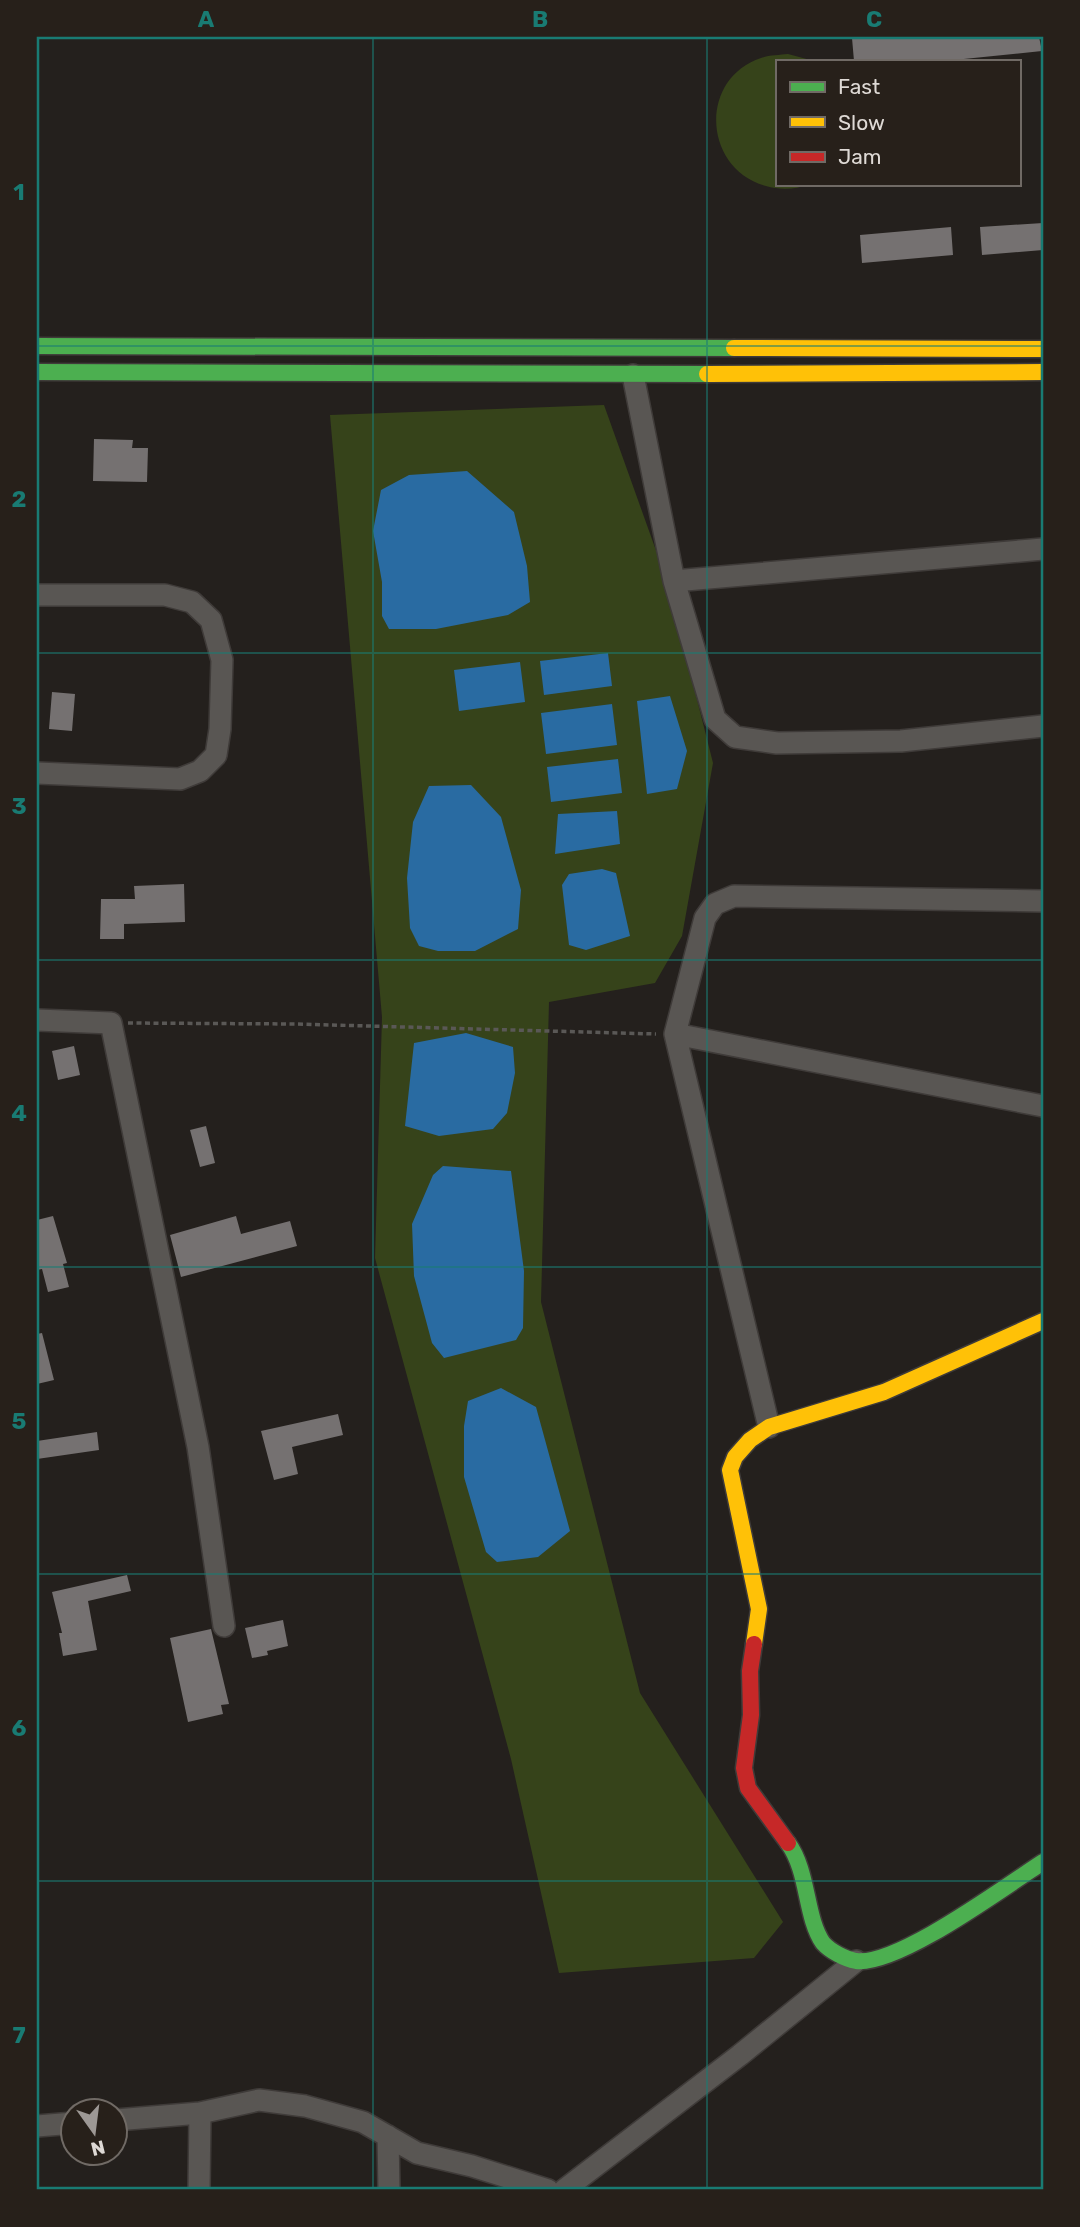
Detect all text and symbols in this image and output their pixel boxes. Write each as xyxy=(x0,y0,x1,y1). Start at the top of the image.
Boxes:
text: A xyxy=(198,5,215,33)
text: B xyxy=(532,5,548,33)
text: C xyxy=(866,5,882,33)
legend xyxy=(776,60,1020,186)
text: Fast xyxy=(838,74,880,99)
text: Slow xyxy=(838,110,885,135)
text: Jam xyxy=(838,144,882,169)
text: 1 xyxy=(13,178,25,206)
text: 2 xyxy=(12,485,26,513)
text: 3 xyxy=(11,792,27,820)
text: 4 xyxy=(11,1099,27,1127)
text: 5 xyxy=(12,1407,27,1435)
text: 6 xyxy=(12,1714,27,1742)
text: 7 xyxy=(12,2021,26,2049)
north arrow xyxy=(60,2098,130,2168)
text: N xyxy=(89,2135,107,2161)

